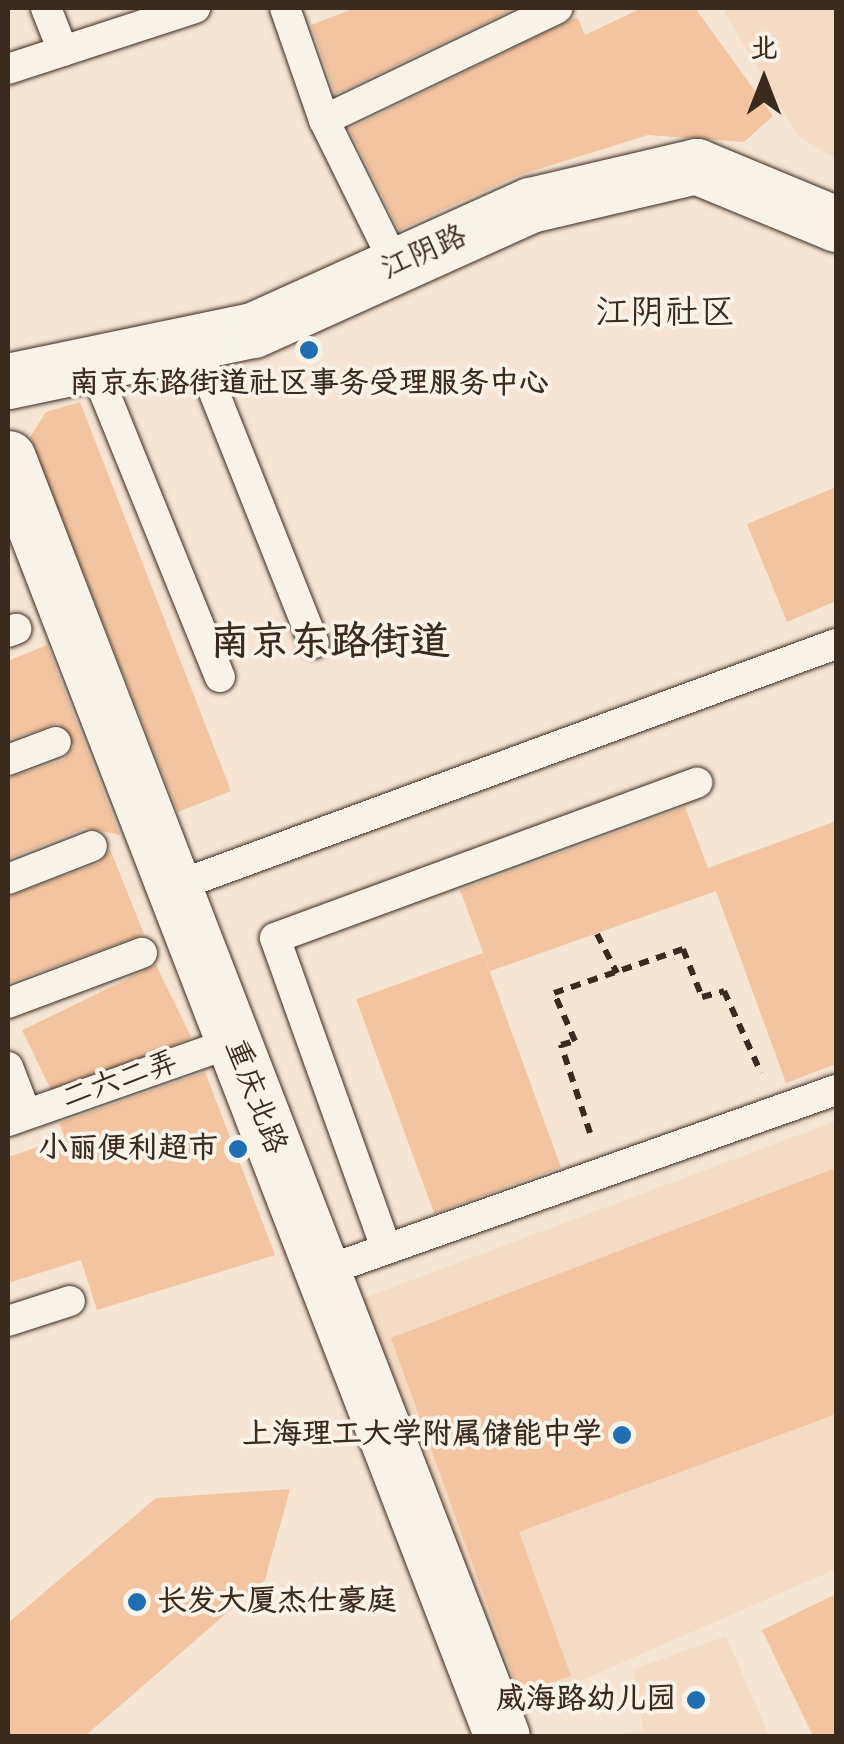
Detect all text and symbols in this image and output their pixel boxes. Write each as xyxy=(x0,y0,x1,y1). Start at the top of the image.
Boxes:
north arrow xyxy=(714,30,814,130)
text: 北 xyxy=(750,31,778,68)
street label: 江阴路 xyxy=(376,218,472,288)
district label: 江阴社区 xyxy=(595,292,735,334)
marker: 南京东路街道社区事务受理服务中心 xyxy=(298,339,320,361)
place label: 南京东路街道社区事务受理服务中心 xyxy=(69,366,549,402)
district label: 南京东路街道 xyxy=(210,619,450,667)
street label: 重庆北路 xyxy=(217,1035,293,1159)
street label: 二六二弄 xyxy=(57,1044,183,1118)
place label: 小丽便利超市 xyxy=(38,1131,218,1167)
marker: 小丽便利超市 xyxy=(227,1138,249,1160)
place label: 上海理工大学附属储能中学 xyxy=(242,1417,602,1453)
marker: 上海理工大学附属储能中学 xyxy=(611,1424,633,1446)
place label: 长发大厦杰仕豪庭 xyxy=(157,1584,397,1620)
marker: 长发大厦杰仕豪庭 xyxy=(126,1591,148,1613)
place label: 威海路幼儿园 xyxy=(496,1682,676,1718)
marker: 威海路幼儿园 xyxy=(685,1689,707,1711)

